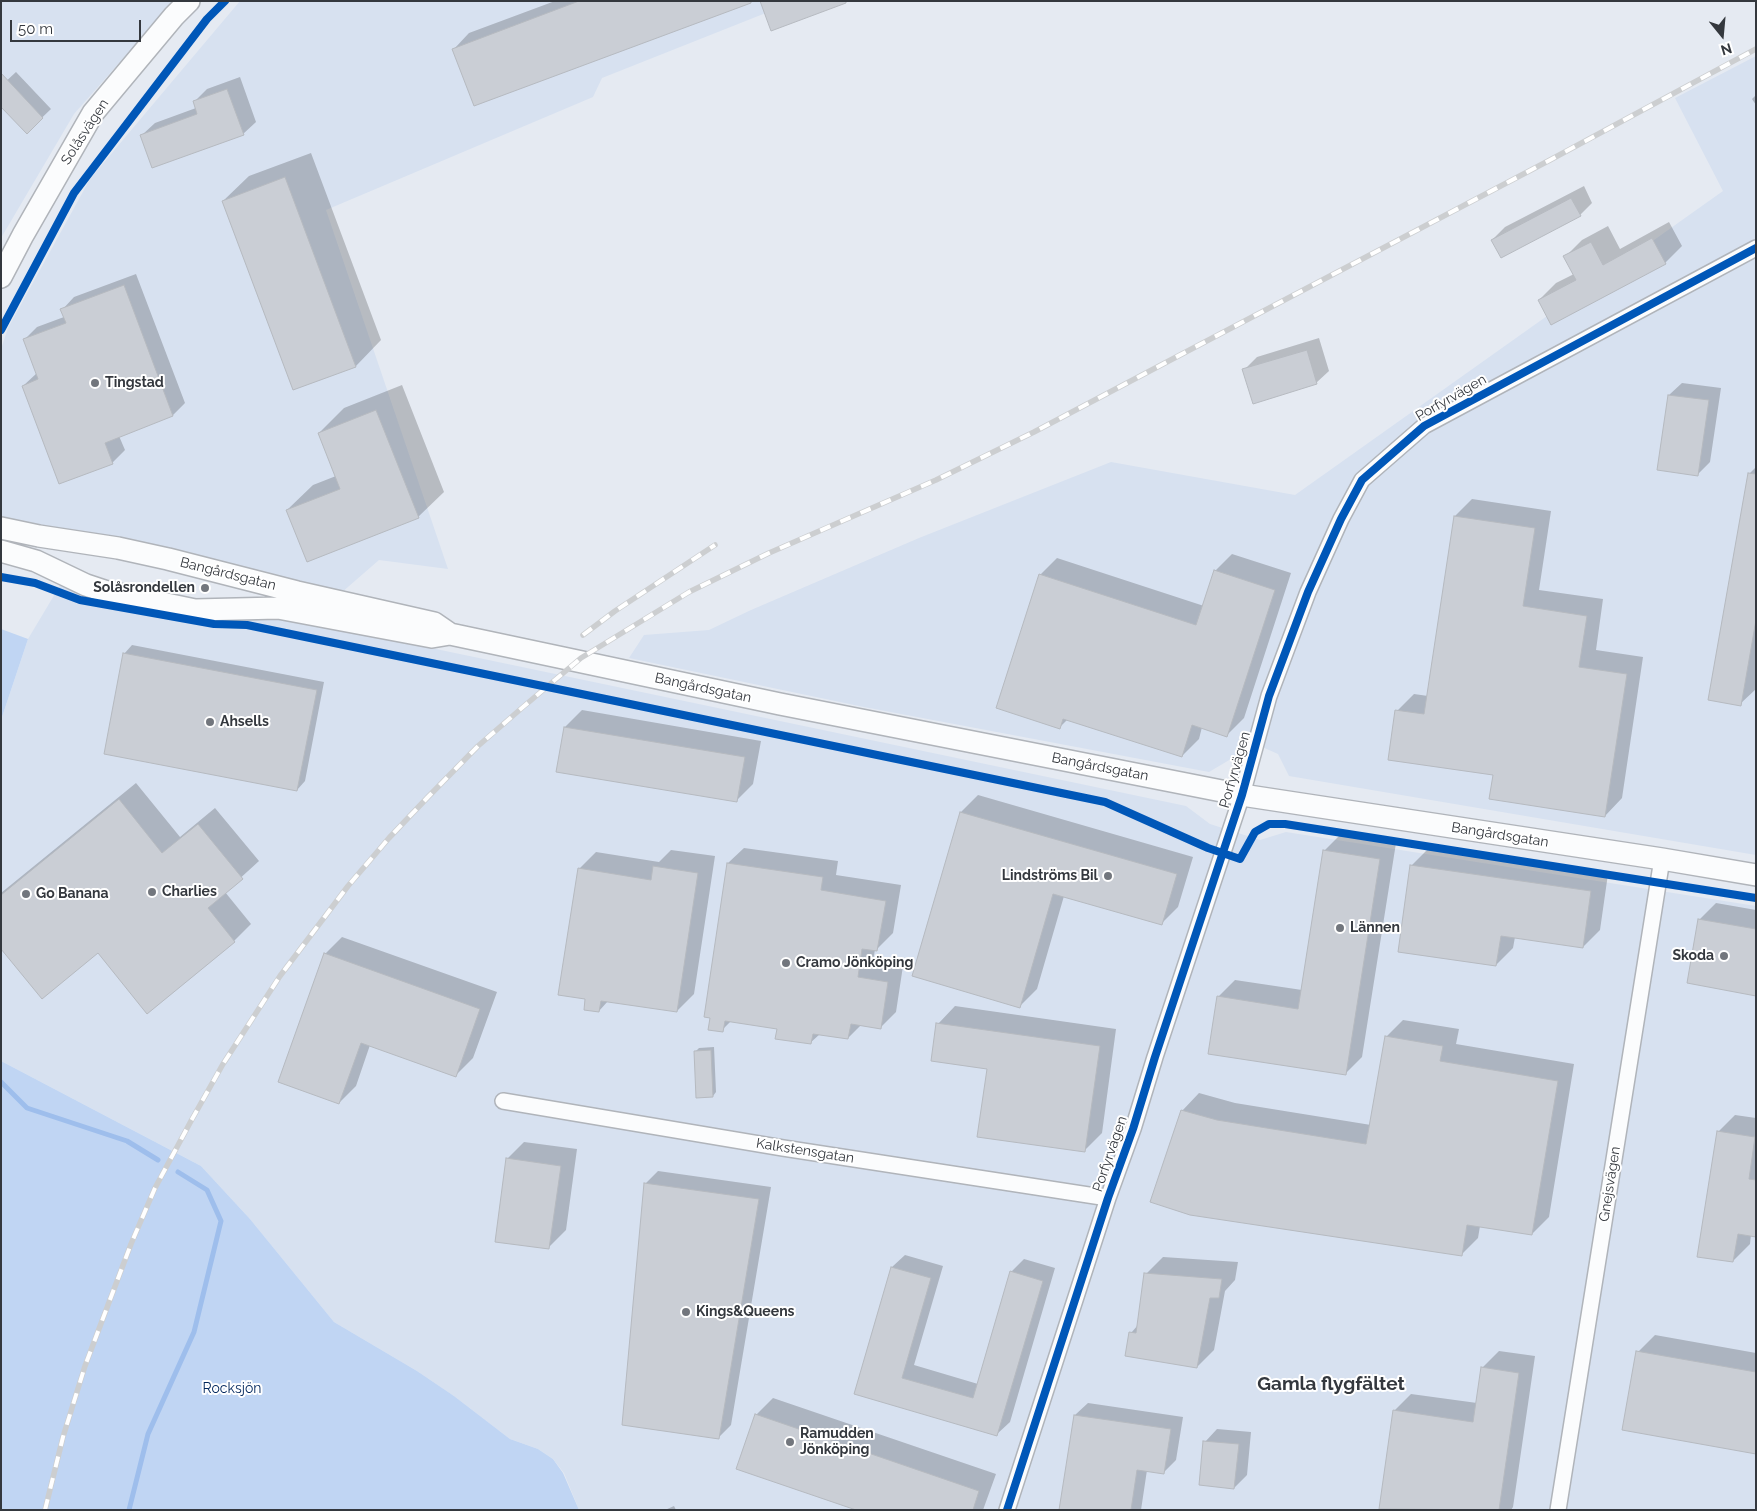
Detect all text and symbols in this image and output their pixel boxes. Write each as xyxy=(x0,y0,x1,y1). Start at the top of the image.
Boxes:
scale bar xyxy=(12,10,144,42)
north arrow xyxy=(1697,10,1747,60)
text: 50 m xyxy=(18,20,53,38)
text: N xyxy=(1719,40,1734,59)
street label: Solåsvägen xyxy=(58,96,112,168)
street label: Porfyrvägen xyxy=(1413,371,1489,425)
place label: Tingstad xyxy=(105,375,164,391)
marker: Tingstad xyxy=(89,377,101,389)
street label: Bangårdsgatan xyxy=(178,554,278,594)
place label: Solåsrondellen xyxy=(93,580,195,596)
marker: Solåsrondellen xyxy=(199,582,211,594)
street label: Bangårdsgatan xyxy=(653,670,753,706)
place label: Ahsells xyxy=(220,714,269,730)
marker: Ahsells xyxy=(204,716,216,728)
street label: Porfyrvägen xyxy=(1216,730,1254,810)
street label: Bangårdsgatan xyxy=(1050,749,1150,785)
street label: Bangårdsgatan xyxy=(1450,819,1550,851)
place label: Lindströms Bil xyxy=(1002,868,1098,884)
marker: Lindströms Bil xyxy=(1102,870,1114,882)
place label: Charlies xyxy=(162,884,217,900)
place label: Go Banana xyxy=(36,886,109,902)
marker: Charlies xyxy=(146,886,158,898)
marker: Go Banana xyxy=(20,888,32,900)
place label: Lännen xyxy=(1350,920,1400,936)
marker: Lännen xyxy=(1334,922,1346,934)
place label: Skoda xyxy=(1672,948,1714,964)
marker: Skoda xyxy=(1718,950,1730,962)
place label: Cramo Jönköping xyxy=(796,955,913,971)
marker: Cramo Jönköping xyxy=(780,957,792,969)
street label: Porfyrvägen xyxy=(1089,1114,1131,1194)
street label: Kalkstensgatan xyxy=(755,1135,855,1167)
street label: Gnejsvägen xyxy=(1596,1145,1624,1223)
place label: Kings&Queens xyxy=(696,1304,795,1320)
marker: Kings&Queens xyxy=(680,1306,692,1318)
district label: Gamla flygfältet xyxy=(1257,1373,1405,1395)
park label: Rocksjön xyxy=(203,1381,261,1397)
place label: Ramudden Jönköping xyxy=(800,1426,874,1458)
marker: Ramudden Jönköping xyxy=(784,1436,796,1448)

